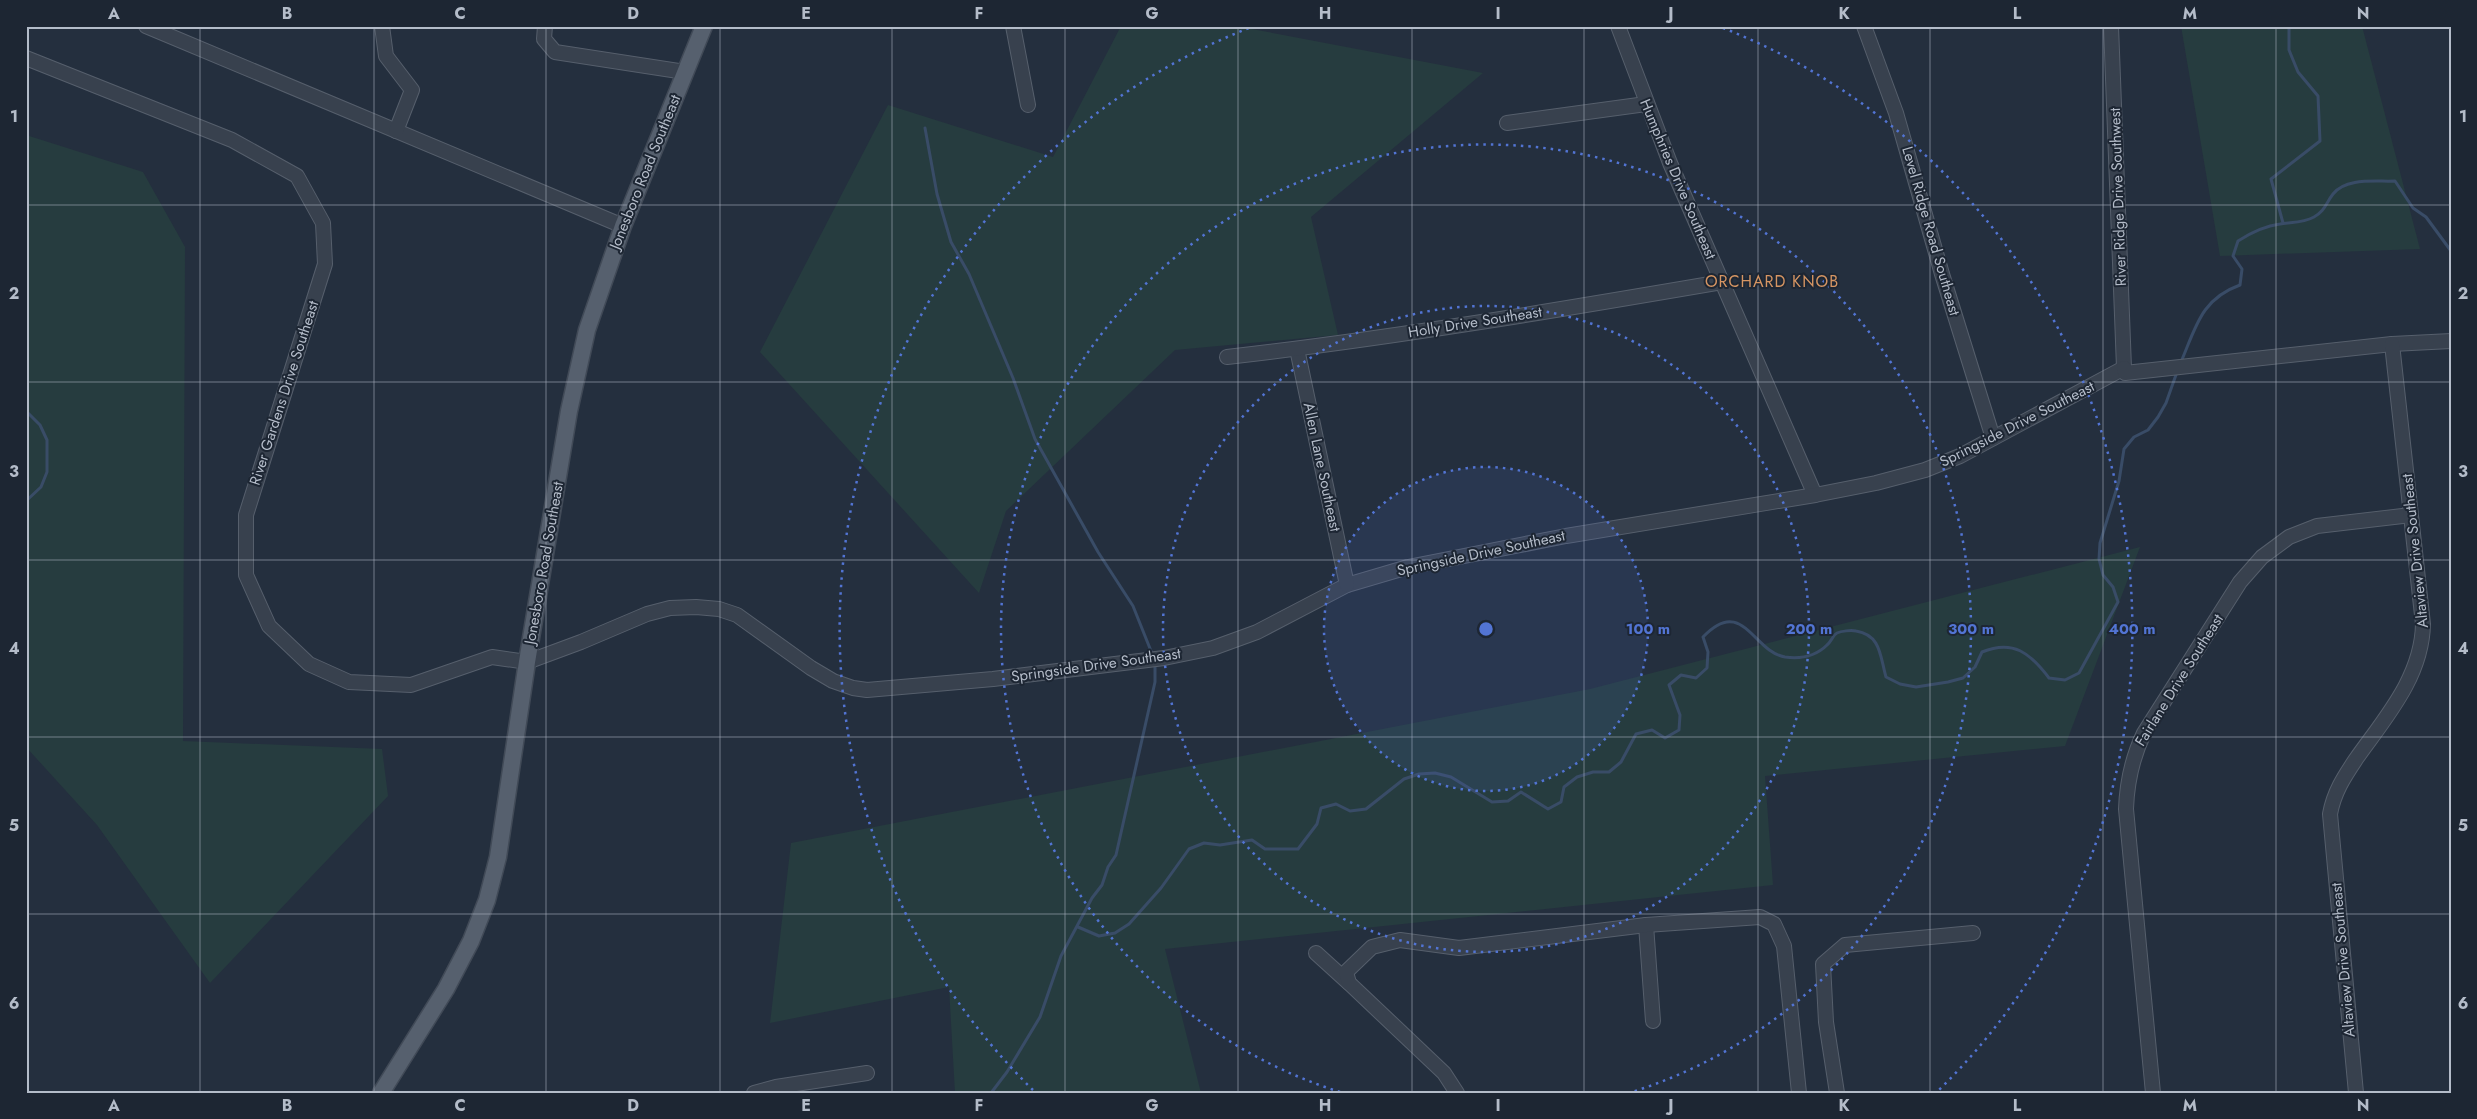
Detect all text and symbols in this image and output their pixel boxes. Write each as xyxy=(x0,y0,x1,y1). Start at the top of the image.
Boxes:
text: A xyxy=(107,2,120,25)
text: B xyxy=(282,2,292,25)
text: C xyxy=(454,2,466,25)
text: D xyxy=(627,2,639,25)
text: E xyxy=(801,2,811,25)
text: F xyxy=(975,2,983,25)
text: G xyxy=(1145,2,1159,25)
text: H xyxy=(1319,2,1331,25)
text: I xyxy=(1495,2,1501,25)
text: J xyxy=(1665,2,1674,25)
text: K xyxy=(1838,2,1850,25)
text: L xyxy=(2013,2,2022,25)
text: M xyxy=(2183,2,2197,25)
text: N xyxy=(2357,2,2369,25)
street label: Jonesboro Road Southeast xyxy=(603,91,686,254)
street label: Humphries Drive Southeast xyxy=(1634,95,1722,263)
text: 1 xyxy=(10,105,18,128)
text: 1 xyxy=(2459,105,2467,128)
street label: River Ridge Drive Southwest xyxy=(2104,107,2132,287)
street label: Level Ridge Road Southeast xyxy=(1896,144,1966,319)
district label: ORCHARD KNOB xyxy=(1705,270,1839,293)
text: 2 xyxy=(9,282,19,305)
text: 2 xyxy=(2458,282,2468,305)
street label: River Gardens Drive Southeast xyxy=(244,297,324,488)
street label: Holly Drive Southeast xyxy=(1407,301,1544,343)
street label: Springside Drive Southeast xyxy=(1936,375,2099,473)
street label: Allen Lane Southeast xyxy=(1298,400,1346,534)
text: 3 xyxy=(9,460,19,483)
text: 3 xyxy=(2458,460,2468,483)
street label: Altaview Drive Southeast xyxy=(2396,472,2434,629)
street label: Jonesboro Road Southeast xyxy=(518,479,569,648)
street label: Springside Drive Southeast xyxy=(1395,524,1567,582)
street label: Fairlane Drive Southeast xyxy=(2129,609,2229,750)
text: 100 m xyxy=(1626,618,1670,640)
text: 200 m xyxy=(1786,618,1832,640)
text: 300 m xyxy=(1948,618,1994,640)
text: 400 m xyxy=(2108,618,2156,640)
centre of rings xyxy=(1477,620,1495,638)
text: 4 xyxy=(8,637,20,660)
text: 4 xyxy=(2457,637,2469,660)
street label: Springside Drive Southeast xyxy=(1010,642,1183,688)
text: 5 xyxy=(9,814,19,837)
text: 5 xyxy=(2458,814,2468,837)
street label: Altaview Drive Southeast xyxy=(2325,881,2361,1038)
text: 6 xyxy=(9,992,19,1015)
text: 6 xyxy=(2458,992,2468,1015)
text: A xyxy=(107,1094,120,1117)
text: B xyxy=(282,1094,292,1117)
text: C xyxy=(454,1094,466,1117)
text: D xyxy=(627,1094,639,1117)
text: E xyxy=(801,1094,811,1117)
text: F xyxy=(975,1094,983,1117)
text: G xyxy=(1145,1094,1159,1117)
text: H xyxy=(1319,1094,1331,1117)
text: I xyxy=(1495,1094,1501,1117)
text: J xyxy=(1665,1094,1674,1117)
text: K xyxy=(1838,1094,1850,1117)
text: L xyxy=(2013,1094,2022,1117)
text: M xyxy=(2183,1094,2197,1117)
text: N xyxy=(2357,1094,2369,1117)

